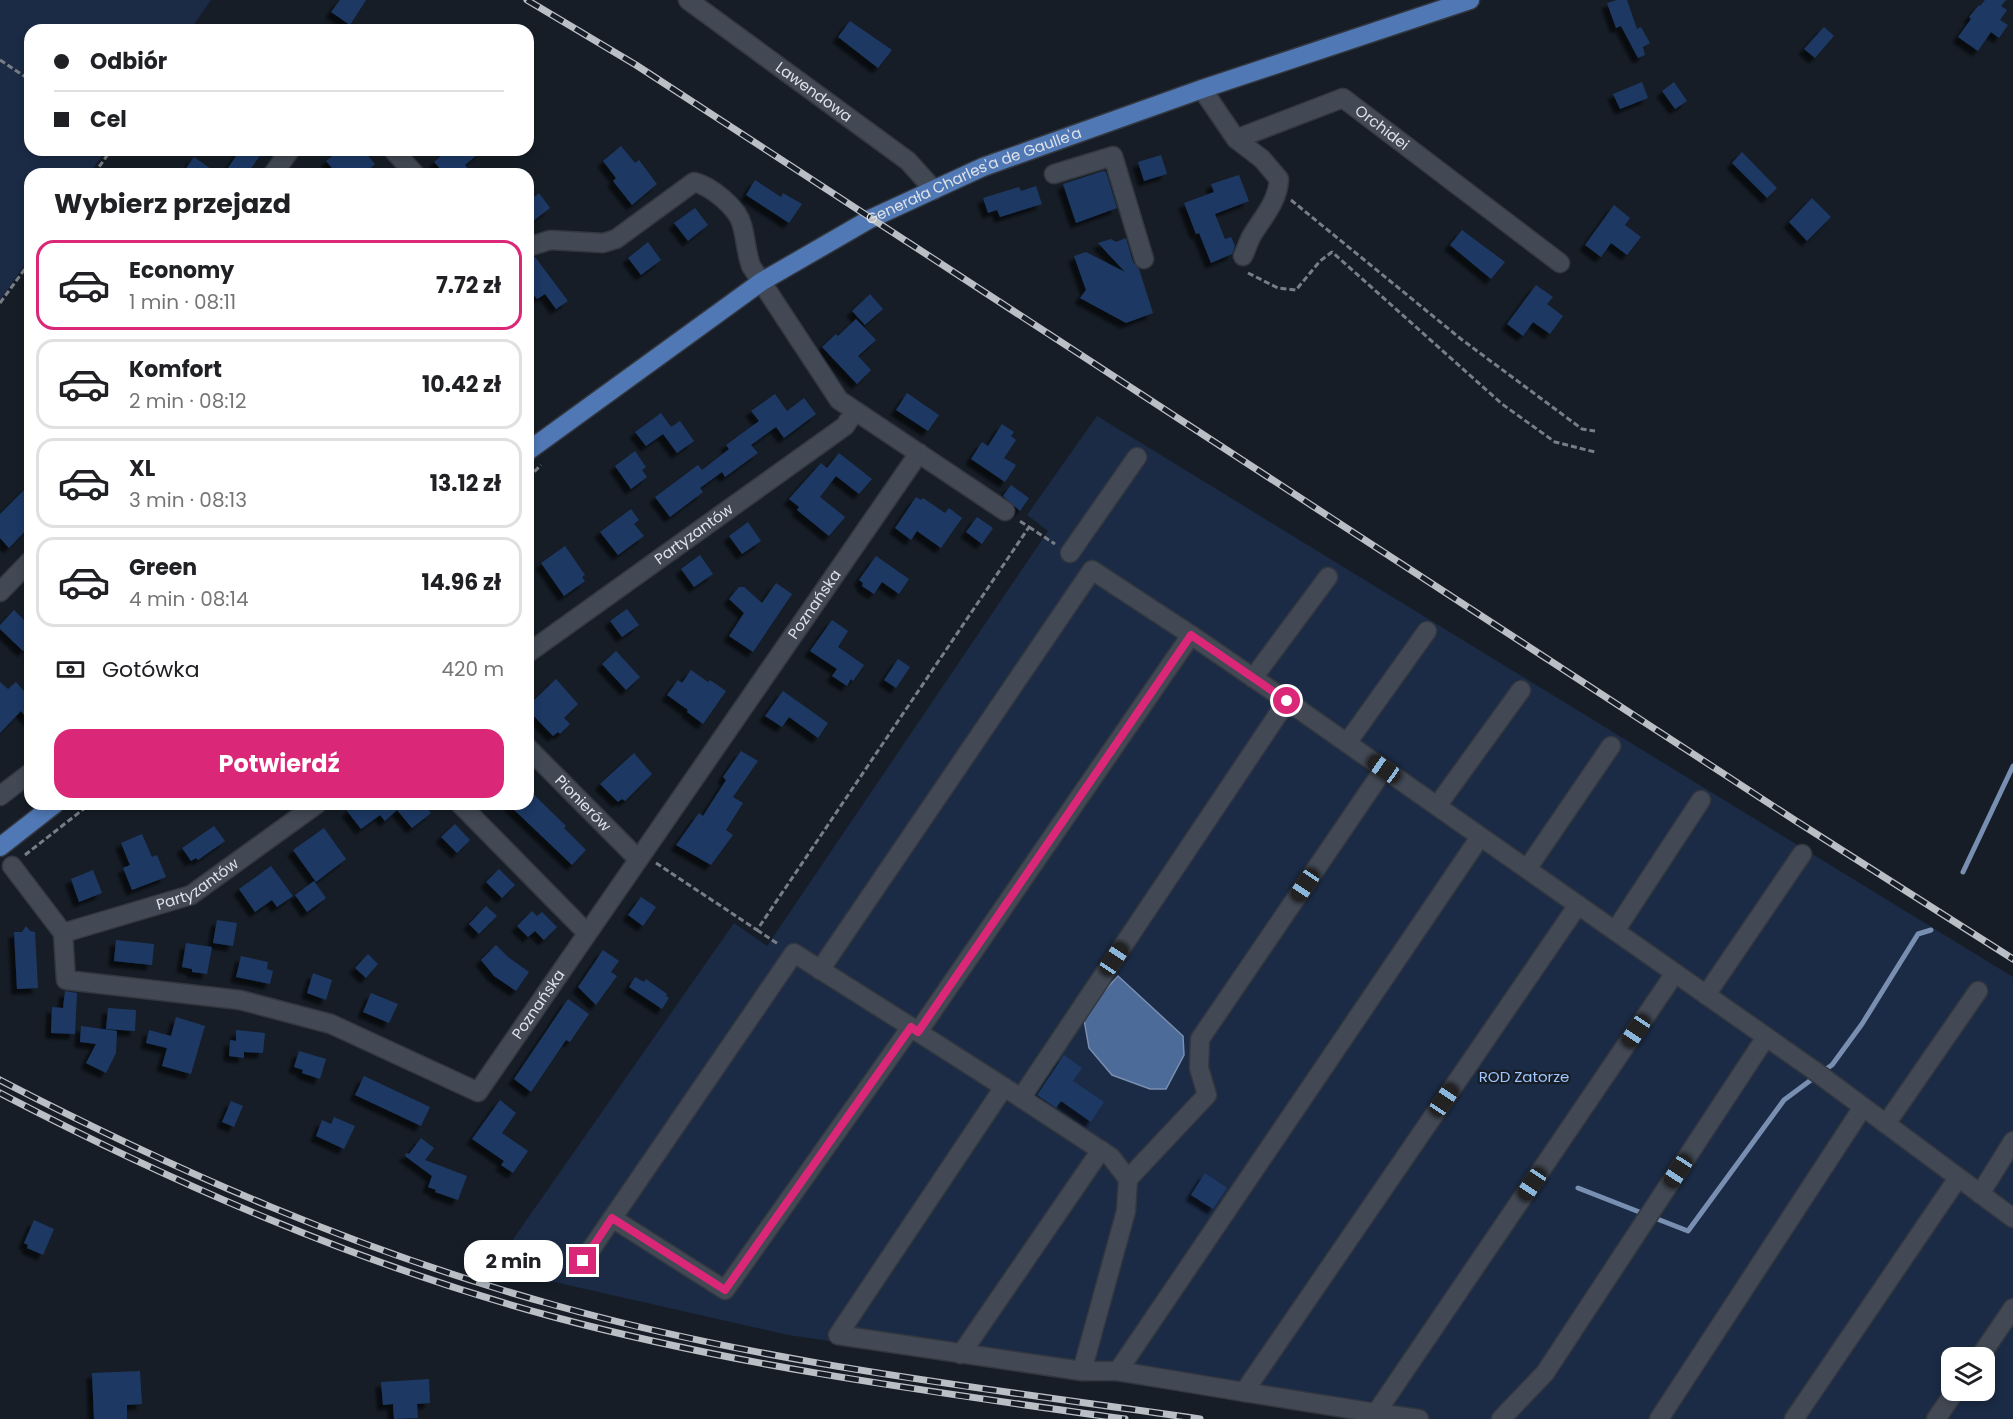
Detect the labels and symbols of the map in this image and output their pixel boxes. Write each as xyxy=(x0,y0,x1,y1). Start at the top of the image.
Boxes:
street label: Lawendowa xyxy=(772,57,857,127)
street label: Orchidei xyxy=(1351,100,1414,155)
street label: Generała Charles'a de Gaulle'a xyxy=(862,122,1084,230)
street label: Partyzantów xyxy=(650,498,738,569)
street label: Poznańska xyxy=(783,565,846,643)
route start xyxy=(1273,687,1300,714)
car xyxy=(1364,751,1404,787)
street label: Pionierów xyxy=(550,770,617,837)
street label: Partyzantów xyxy=(154,853,243,915)
car xyxy=(1287,865,1323,905)
car xyxy=(1096,939,1132,979)
street label: Poznańska xyxy=(507,965,569,1043)
car xyxy=(1618,1011,1654,1051)
park label: ROD Zatorze xyxy=(1479,1066,1569,1087)
car xyxy=(1426,1080,1462,1120)
car xyxy=(1661,1151,1695,1191)
car xyxy=(1514,1164,1550,1204)
callout: 2 min xyxy=(463,1240,562,1282)
route end xyxy=(569,1247,596,1274)

